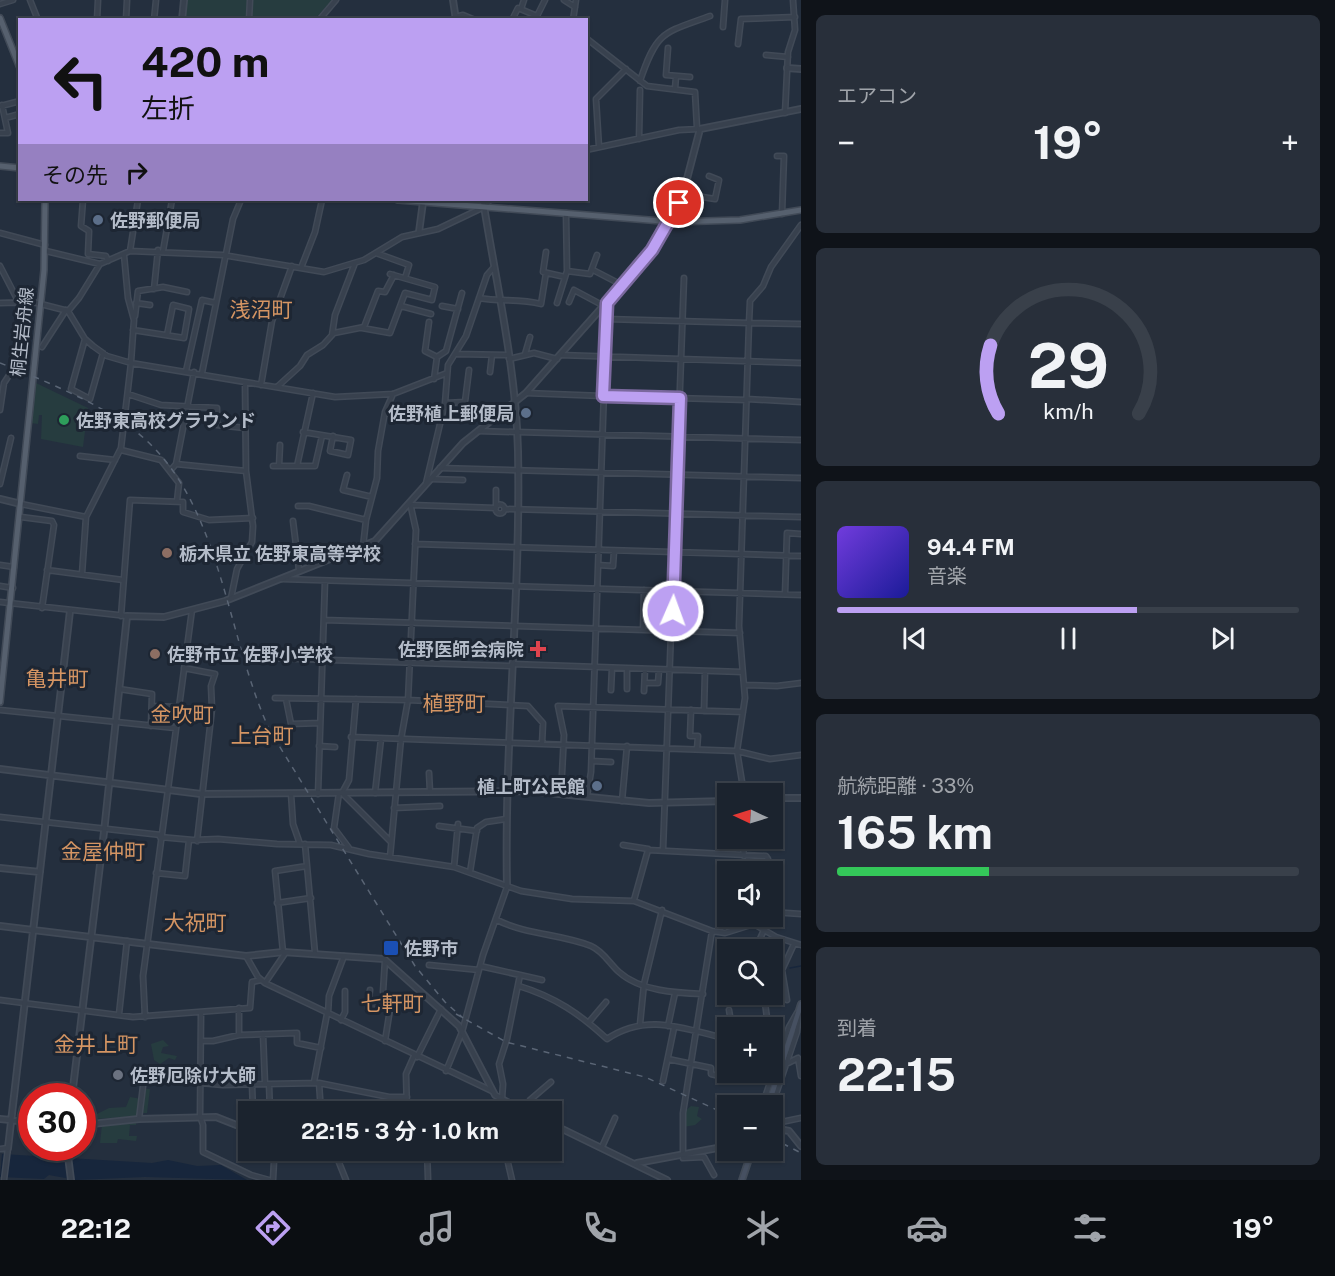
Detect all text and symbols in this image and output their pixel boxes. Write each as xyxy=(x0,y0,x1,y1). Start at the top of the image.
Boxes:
text: 420 m xyxy=(141,37,269,86)
icon: left xyxy=(42,42,120,120)
text: エアコン xyxy=(837,84,917,108)
text: 左折 xyxy=(141,92,195,124)
text: 19° xyxy=(1033,116,1103,169)
text: − xyxy=(837,124,855,162)
text: + xyxy=(1281,124,1299,162)
icon: right xyxy=(120,156,153,189)
text: その先 xyxy=(42,162,108,188)
pin xyxy=(653,177,704,228)
icon: arrive xyxy=(662,186,695,219)
place label: 佐野郵便局 xyxy=(110,210,200,231)
marker: 佐野郵便局 xyxy=(91,213,105,227)
street label: 桐生岩舟線 xyxy=(7,286,37,378)
district label: 浅沼町 xyxy=(230,297,293,322)
text: 29 xyxy=(1028,329,1108,402)
text: km/h xyxy=(1043,399,1093,424)
place label: 佐野植上郵便局 xyxy=(388,403,514,424)
marker: 佐野植上郵便局 xyxy=(519,406,533,420)
place label: 佐野東高校グラウンド xyxy=(76,410,256,431)
marker: 佐野東高校グラウンド xyxy=(57,413,71,427)
text: 94.4 FM xyxy=(927,534,1015,560)
place label: 栃木県立 佐野東高等学校 xyxy=(179,543,381,564)
marker: 栃木県立 佐野東高等学校 xyxy=(160,546,174,560)
text: 音楽 xyxy=(927,564,967,588)
position arrow xyxy=(641,579,705,643)
icon: previous xyxy=(898,622,931,655)
icon: pause xyxy=(1052,622,1085,655)
icon: next xyxy=(1206,622,1239,655)
place label: 佐野医師会病院 xyxy=(398,639,524,660)
marker: 佐野医師会病院 xyxy=(529,640,547,658)
place label: 佐野市立 佐野小学校 xyxy=(167,644,333,665)
marker: 佐野市立 佐野小学校 xyxy=(148,647,162,661)
district label: 亀井町 xyxy=(26,666,89,691)
district label: 植野町 xyxy=(423,691,486,716)
district label: 金吹町 xyxy=(151,702,214,727)
district label: 上台町 xyxy=(231,723,294,748)
text: 航続距離 · 33% xyxy=(837,774,974,798)
place label: 植上町公民館 xyxy=(477,776,585,797)
marker: 植上町公民館 xyxy=(590,779,604,793)
north arrow xyxy=(717,783,783,849)
map controls xyxy=(717,783,783,1161)
text: 165 km xyxy=(837,806,993,859)
district label: 金屋仲町 xyxy=(61,839,145,864)
button: sound xyxy=(717,861,783,927)
district label: 大祝町 xyxy=(164,910,227,935)
place label: 佐野市 xyxy=(404,938,458,959)
marker: 佐野市 xyxy=(382,939,400,957)
button: search xyxy=(717,939,783,1005)
district label: 七軒町 xyxy=(361,991,424,1016)
text: 到着 xyxy=(837,1016,877,1040)
button: + xyxy=(717,1017,783,1083)
district label: 金井上町 xyxy=(54,1032,138,1057)
text: 22:15 xyxy=(837,1048,956,1101)
place label: 佐野厄除け大師 xyxy=(130,1065,256,1086)
marker: 佐野厄除け大師 xyxy=(111,1068,125,1082)
speed limit sign: 30 xyxy=(18,1083,96,1161)
button: − xyxy=(717,1095,783,1161)
text: 22:15 · 3 分 · 1.0 km xyxy=(301,1118,499,1144)
icon: directions xyxy=(252,1207,294,1249)
icon: music xyxy=(416,1207,458,1249)
icon: phone xyxy=(579,1207,621,1249)
icon: climate xyxy=(742,1207,784,1249)
icon: car xyxy=(906,1207,948,1249)
icon: filters xyxy=(1069,1207,1111,1249)
text: 22:12 xyxy=(61,1212,131,1244)
text: 19° xyxy=(1232,1212,1274,1244)

